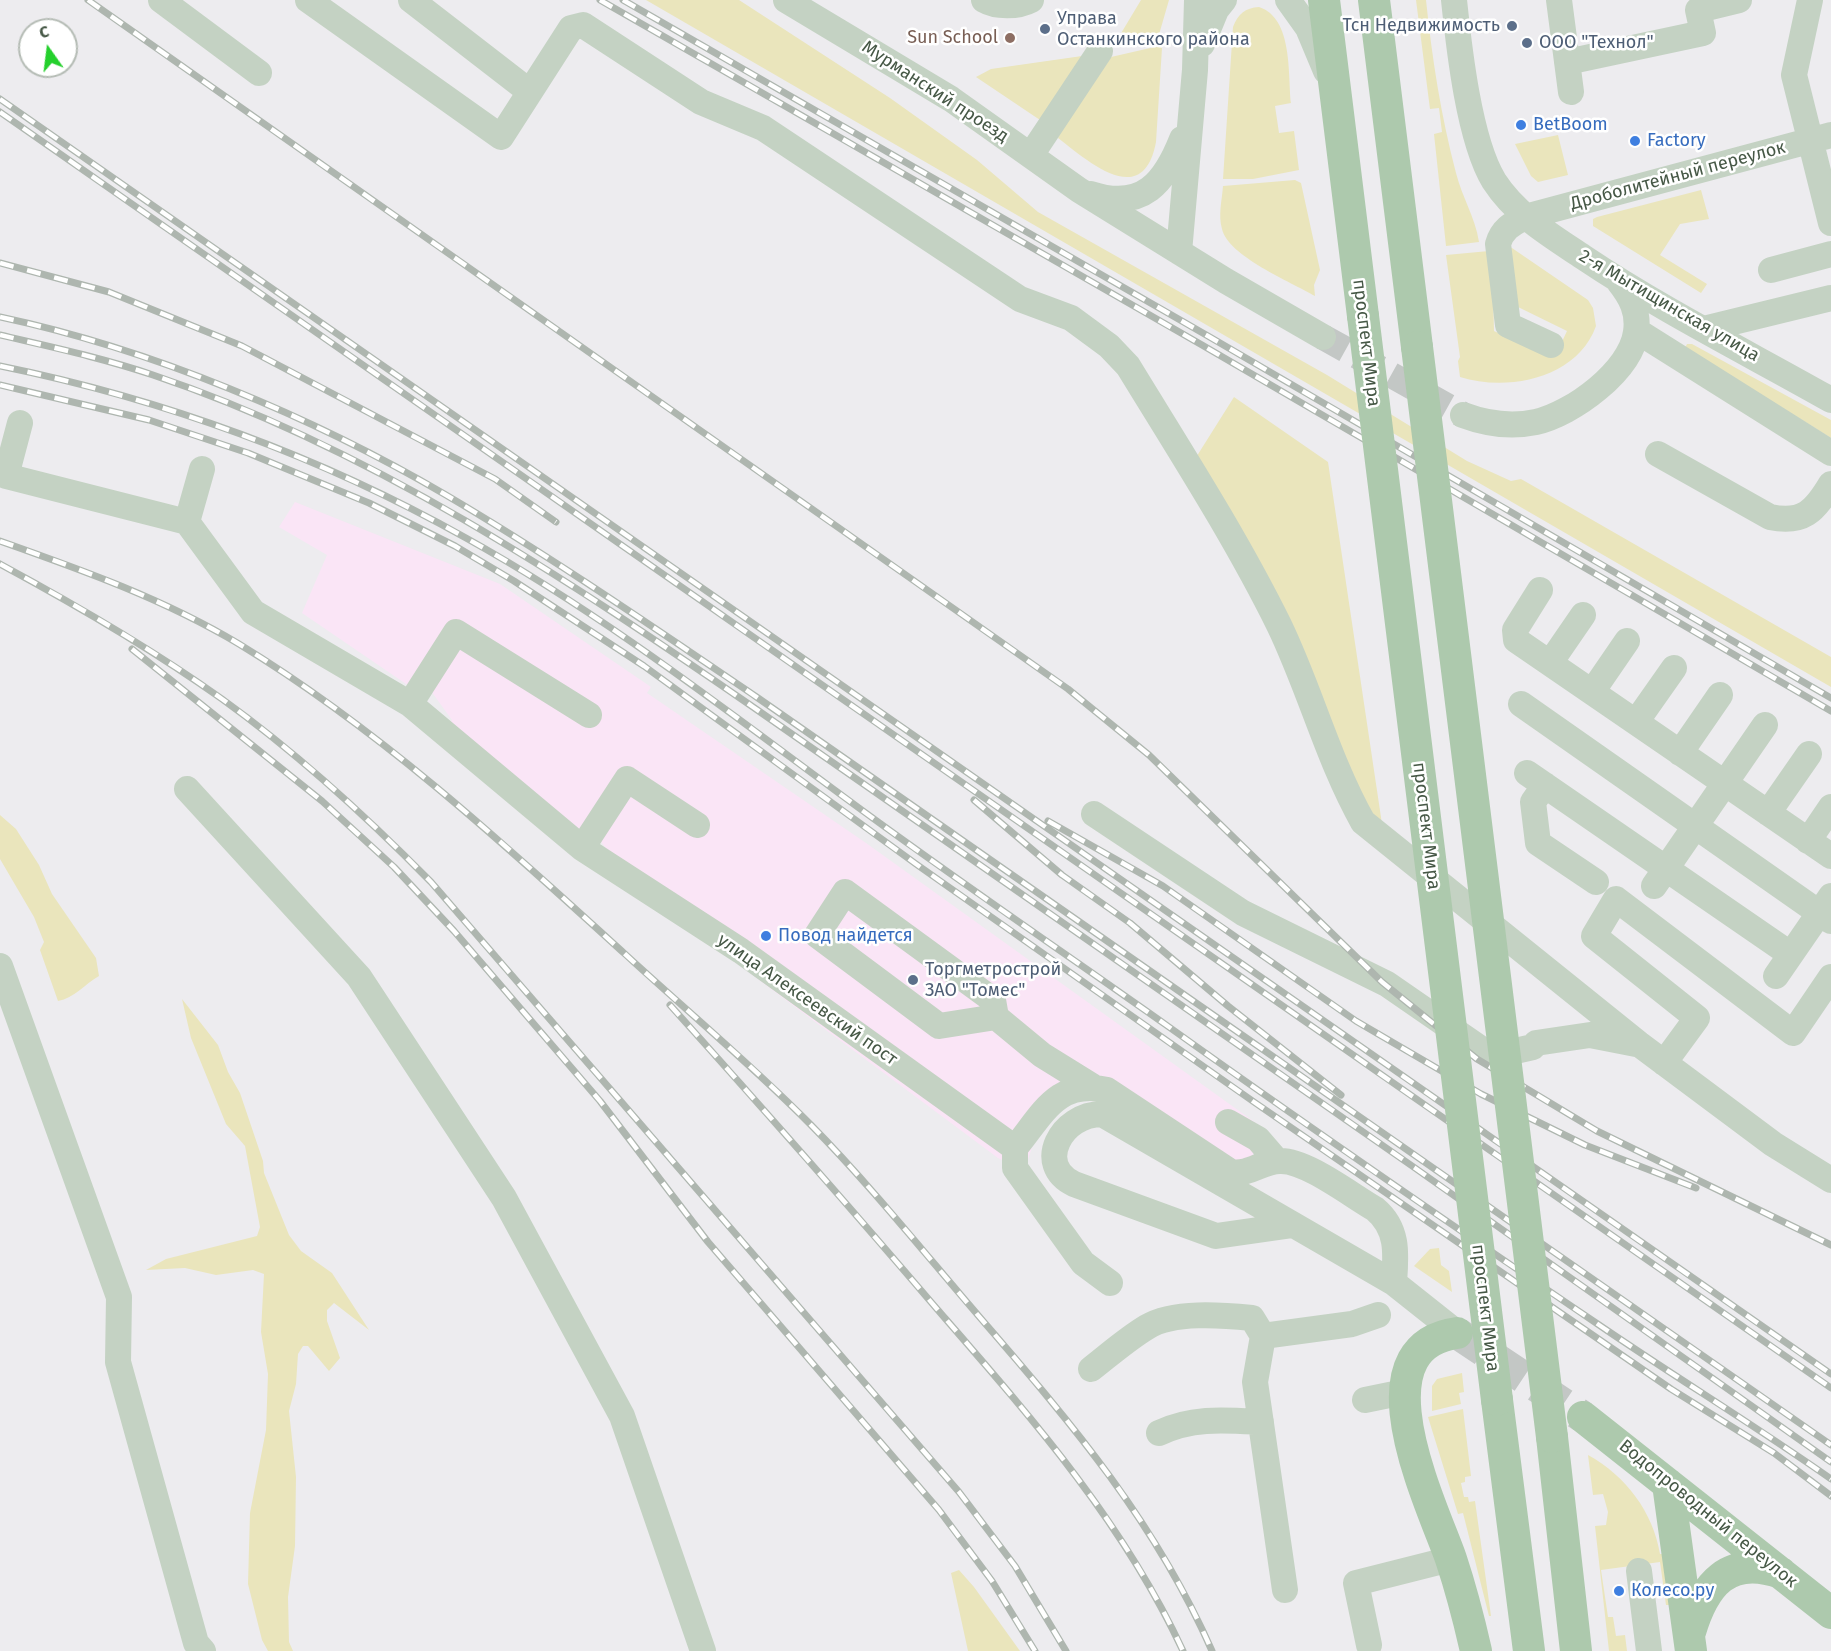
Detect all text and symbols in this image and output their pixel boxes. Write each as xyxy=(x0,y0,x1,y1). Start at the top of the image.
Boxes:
place label: Управа Останкинского района xyxy=(1057,8,1250,50)
place label: Тсн Недвижимость xyxy=(1342,15,1500,37)
north arrow xyxy=(18,18,78,78)
marker: Тсн Недвижимость xyxy=(1505,19,1519,33)
text: С xyxy=(37,22,51,42)
marker: Управа Останкинского района xyxy=(1038,22,1052,36)
place label: Sun School xyxy=(907,27,998,49)
marker: Sun School xyxy=(1003,31,1017,45)
place label: ООО "Технол" xyxy=(1539,32,1654,54)
marker: ООО "Технол" xyxy=(1520,36,1534,50)
street label: Мурманский проезд xyxy=(858,37,1012,147)
place label: BetBoom xyxy=(1533,114,1608,136)
marker: BetBoom xyxy=(1514,118,1528,132)
place label: Factory xyxy=(1647,130,1706,152)
marker: Factory xyxy=(1628,134,1642,148)
street label: Дроболитейный переулок xyxy=(1568,137,1788,215)
street label: 2-я Мытищинская улица xyxy=(1575,245,1763,367)
street label: проспект Мира xyxy=(1347,278,1385,408)
street label: проспект Мира xyxy=(1407,761,1445,891)
place label: Повод найдется xyxy=(778,925,913,947)
marker: Повод найдется xyxy=(759,929,773,943)
street label: улица Алексеевский пост xyxy=(713,930,901,1070)
place label: Торгметрострой ЗАО "Томес" xyxy=(925,959,1061,1002)
marker: Торгметрострой ЗАО "Томес" xyxy=(906,973,920,987)
street label: проспект Мира xyxy=(1466,1243,1504,1373)
street label: Водопроводный переулок xyxy=(1614,1435,1802,1593)
place label: Колесо.ру xyxy=(1631,1580,1714,1602)
marker: Колесо.ру xyxy=(1612,1584,1626,1598)

